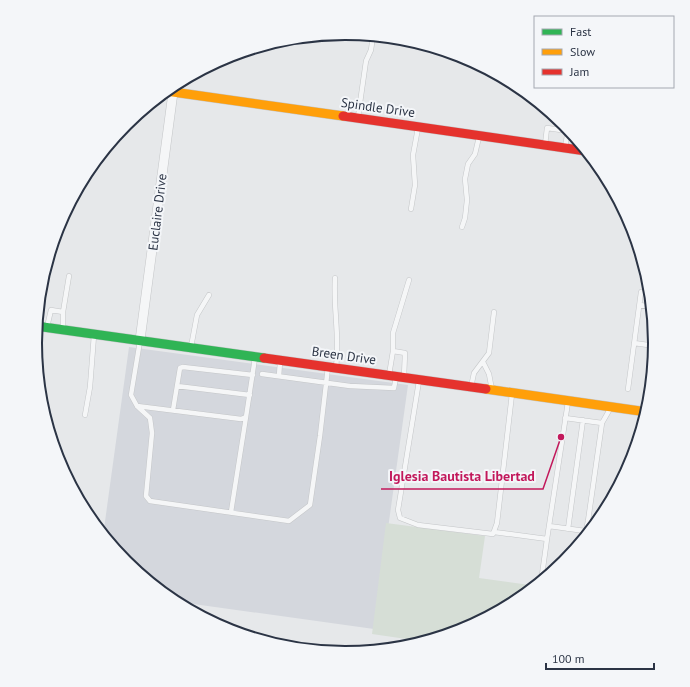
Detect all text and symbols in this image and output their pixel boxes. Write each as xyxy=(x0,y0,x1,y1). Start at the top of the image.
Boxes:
legend xyxy=(534,16,674,88)
text: Fast xyxy=(570,24,591,39)
text: Slow xyxy=(570,44,595,59)
text: Jam xyxy=(569,64,589,79)
street label: Spindle Drive xyxy=(340,94,416,121)
street label: Euclaire Drive xyxy=(144,173,171,251)
street label: Breen Drive xyxy=(311,343,377,368)
callout: Iglesia Bautista Libertad xyxy=(381,463,543,489)
text: Iglesia Bautista Libertad xyxy=(389,467,535,485)
scale bar xyxy=(546,645,654,671)
text: 100 m xyxy=(552,651,585,666)

